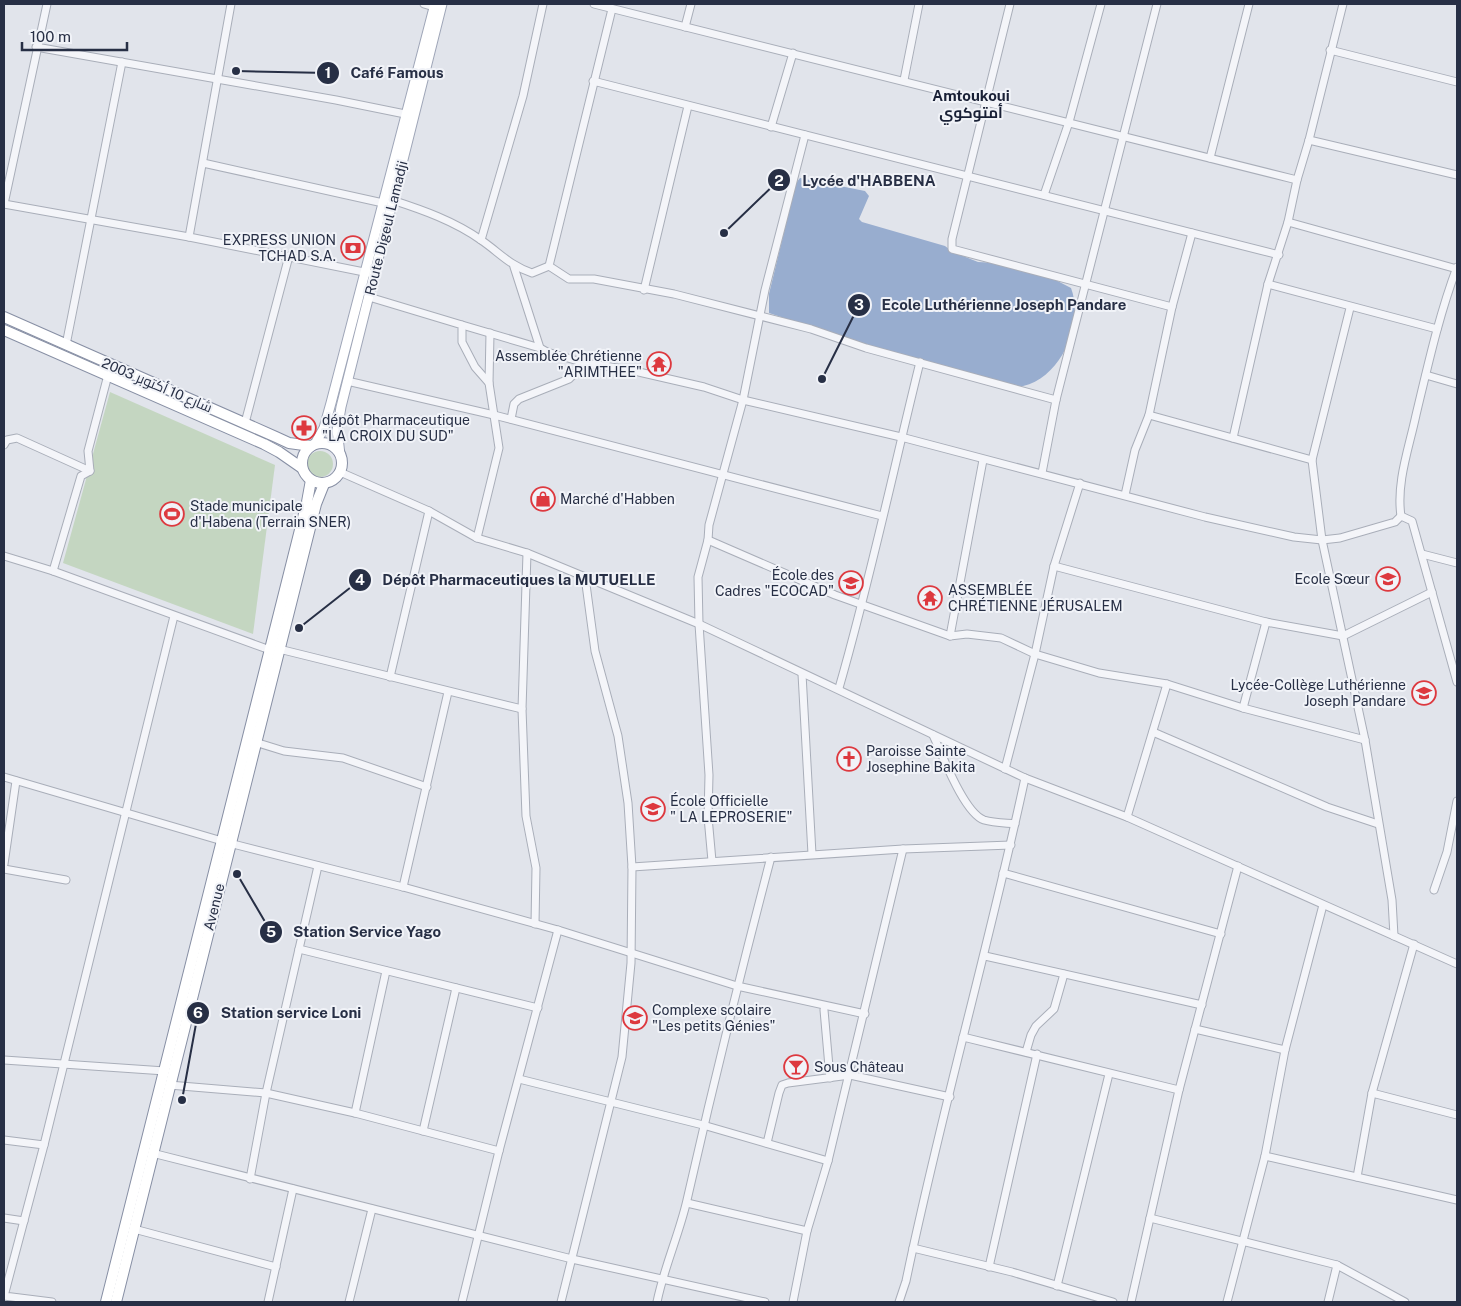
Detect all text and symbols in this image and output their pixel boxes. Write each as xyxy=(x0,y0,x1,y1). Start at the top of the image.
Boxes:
scale bar xyxy=(22,20,128,52)
text: 100 m xyxy=(30,28,71,45)
callout: Café Famous xyxy=(316,58,454,88)
text: 1 xyxy=(325,64,331,81)
text: Café Famous xyxy=(350,64,444,81)
district label: Amtoukoui أمتوكوي xyxy=(932,87,1010,125)
street label: Route Digeul Lamadji xyxy=(362,159,410,297)
callout: Lycée d'HABBENA xyxy=(767,165,945,195)
text: 2 xyxy=(774,172,784,189)
text: Lycée d'HABBENA xyxy=(802,172,936,189)
place label: EXPRESS UNION TCHAD S.A. xyxy=(223,232,336,264)
bank icon: EXPRESS UNION TCHAD S.A. xyxy=(340,235,366,261)
callout: Ecole Luthérienne Joseph Pandare xyxy=(847,290,1137,320)
text: 3 xyxy=(854,296,864,313)
text: Ecole Luthérienne Joseph Pandare xyxy=(882,296,1126,313)
place label: Assemblée Chrétienne "ARIMTHEE" xyxy=(495,348,642,380)
temple icon: Assemblée Chrétienne "ARIMTHEE" xyxy=(646,351,672,377)
street label: شارع 10 أكتوبر 2003 xyxy=(99,354,215,416)
place label: dépôt Pharmaceutique "LA CROIX DU SUD" xyxy=(322,412,470,444)
pharmacy icon: dépôt Pharmaceutique "LA CROIX DU SUD" xyxy=(291,415,317,441)
shop icon: Marché d'Habben xyxy=(530,486,556,512)
place label: Marché d'Habben xyxy=(560,491,675,507)
place label: Stade municipale d'Habena (Terrain SNER) xyxy=(190,498,351,530)
sports icon: Stade municipale d'Habena (Terrain SNER) xyxy=(159,501,185,527)
callout: Dépôt Pharmaceutiques la MUTUELLE xyxy=(347,565,665,595)
place label: École des Cadres "ECOCAD" xyxy=(715,566,834,599)
school or university icon: Ecole Sœur xyxy=(1375,566,1401,592)
school or university icon: École des Cadres "ECOCAD" xyxy=(838,570,864,596)
text: 4 xyxy=(355,571,365,588)
text: Dépôt Pharmaceutiques la MUTUELLE xyxy=(382,571,656,588)
place label: Ecole Sœur xyxy=(1294,571,1370,587)
place label: ASSEMBLÉE CHRÉTIENNE JÉRUSALEM xyxy=(948,581,1123,614)
temple icon: ASSEMBLÉE CHRÉTIENNE JÉRUSALEM xyxy=(917,585,943,611)
place label: Lycée-Collège Luthérienne Joseph Pandare xyxy=(1231,677,1406,709)
school or university icon: Lycée-Collège Luthérienne Joseph Pandare xyxy=(1411,680,1437,706)
place label: Paroisse Sainte Josephine Bakita xyxy=(866,743,975,775)
church icon: Paroisse Sainte Josephine Bakita xyxy=(836,746,862,772)
place label: École Officielle " LA LEPROSERIE" xyxy=(670,792,793,825)
school or university icon: École Officielle " LA LEPROSERIE" xyxy=(640,796,666,822)
street label: Avenue xyxy=(200,882,228,932)
callout: Station Service Yago xyxy=(258,917,451,947)
text: 5 xyxy=(266,923,276,940)
text: Station Service Yago xyxy=(293,923,441,940)
callout: Station service Loni xyxy=(186,998,372,1028)
place label: Complexe scolaire "Les petits Génies" xyxy=(652,1002,775,1034)
text: 6 xyxy=(193,1004,203,1021)
text: Station service Loni xyxy=(221,1004,361,1021)
school or university icon: Complexe scolaire "Les petits Génies" xyxy=(622,1005,648,1031)
bar icon: Sous Château xyxy=(783,1054,809,1080)
place label: Sous Château xyxy=(814,1059,904,1075)

